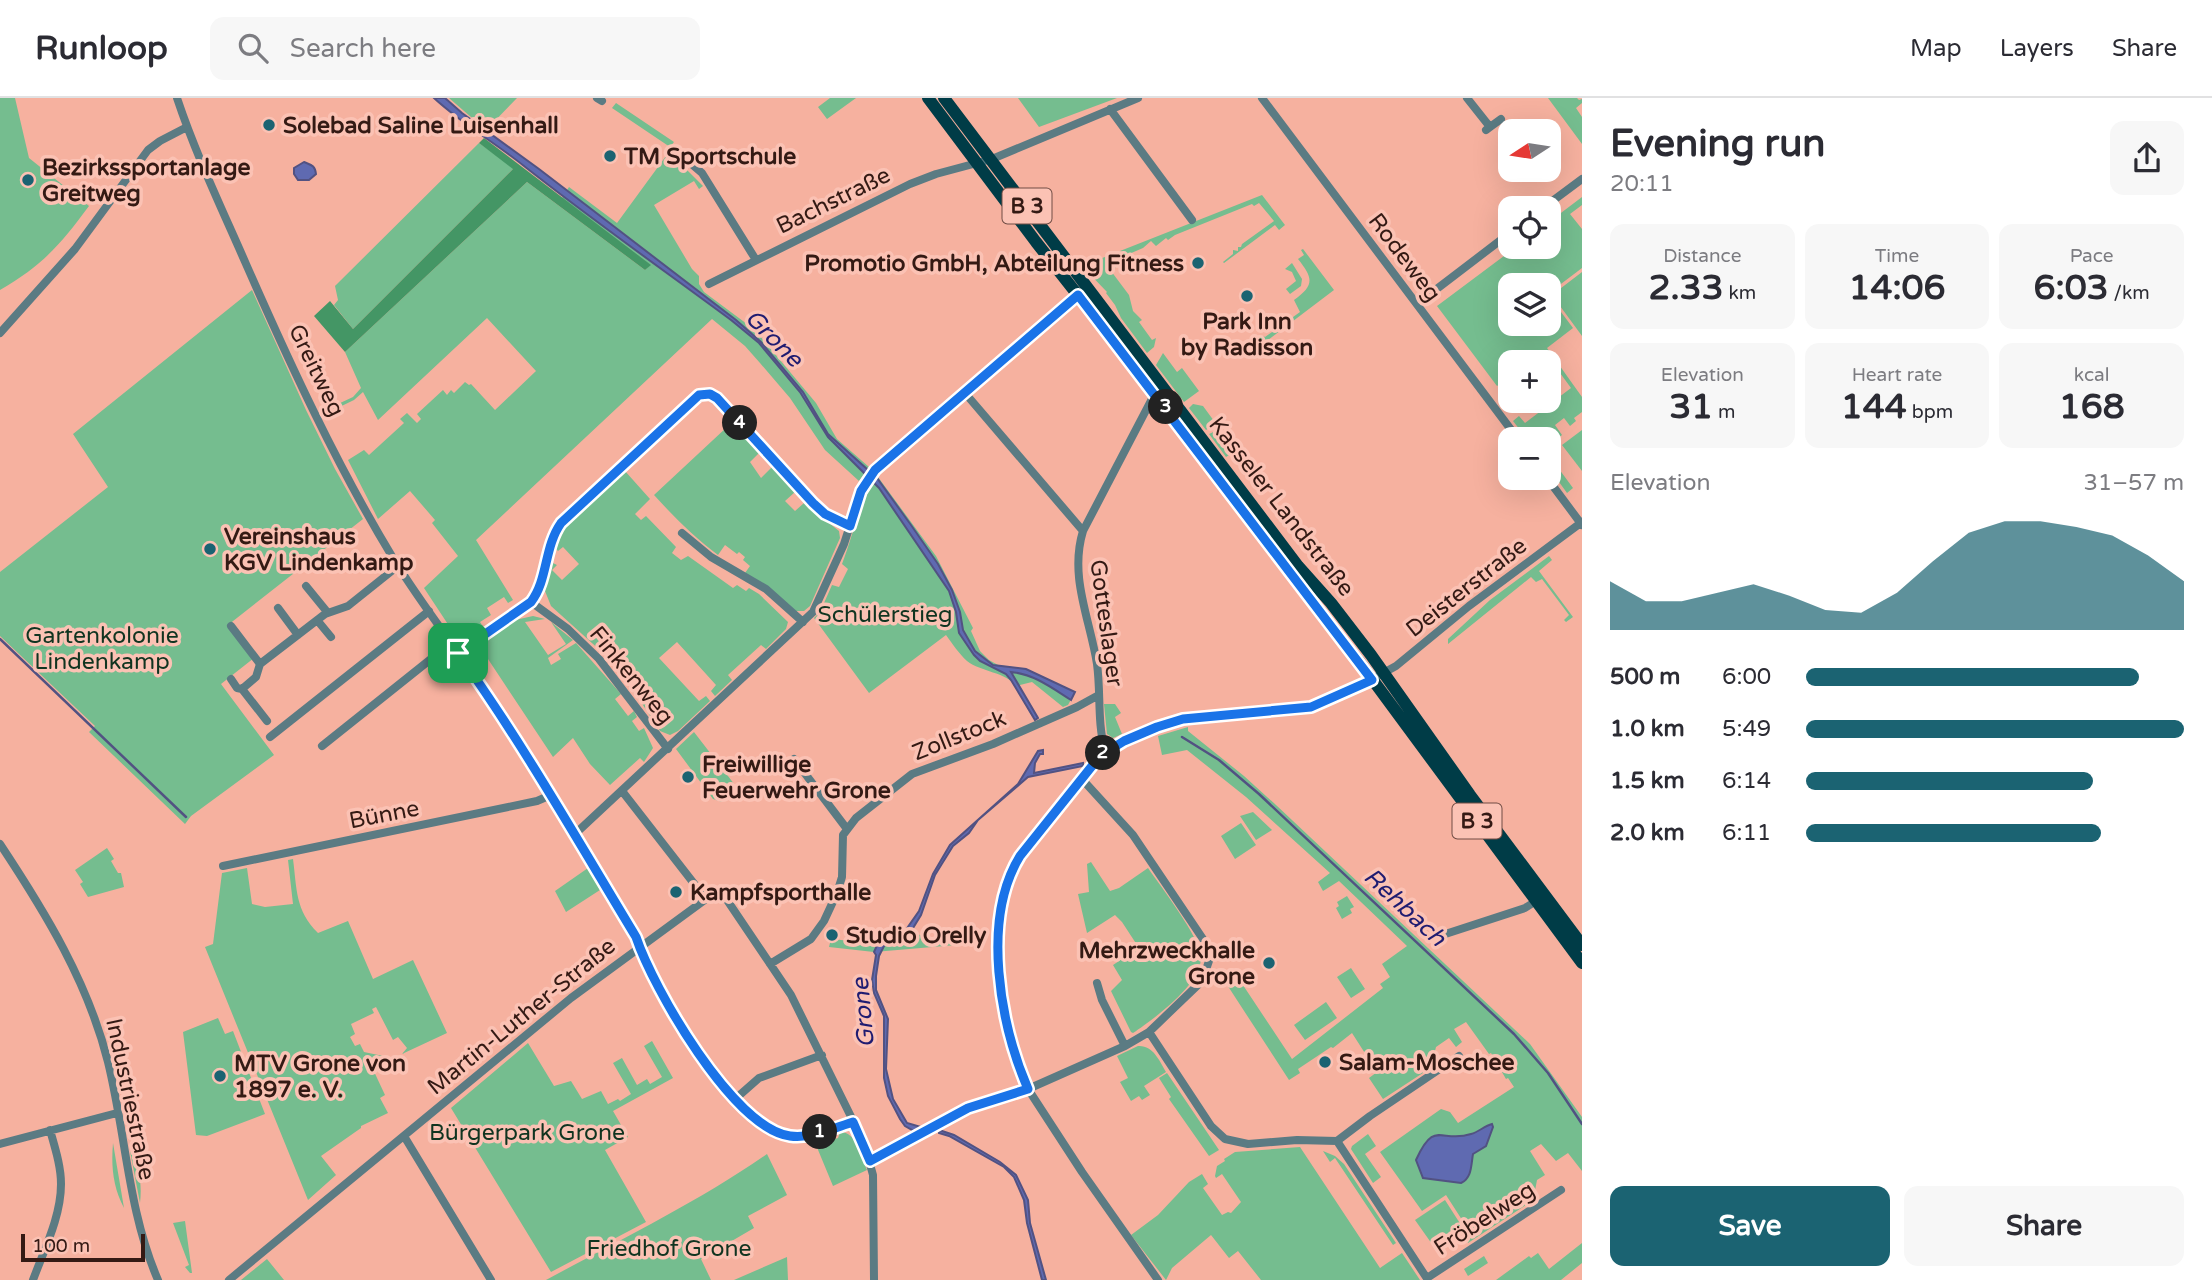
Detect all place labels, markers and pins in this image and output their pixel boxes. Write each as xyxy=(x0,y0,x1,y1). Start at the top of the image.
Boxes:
place label: Solebad Saline Luisenhall xyxy=(283,112,559,140)
marker: Solebad Saline Luisenhall xyxy=(261,117,277,133)
place label: TM Sportschule xyxy=(623,143,796,171)
marker: TM Sportschule xyxy=(602,148,618,164)
place label: Bezirkssportanlage Greitweg xyxy=(42,154,251,208)
marker: Bezirkssportanlage Greitweg xyxy=(20,172,36,188)
place label: Promotio GmbH, Abteilung Fitness xyxy=(804,250,1184,278)
marker: Promotio GmbH, Abteilung Fitness xyxy=(1190,255,1206,271)
marker: Park Inn by Radisson xyxy=(1239,288,1255,304)
place label: Park Inn by Radisson xyxy=(1181,308,1313,362)
pin: 3 xyxy=(1148,390,1184,424)
pin: 4 xyxy=(722,406,758,440)
place label: Vereinshaus KGV Lindenkamp xyxy=(224,523,413,577)
marker: Vereinshaus KGV Lindenkamp xyxy=(202,541,218,557)
pin xyxy=(428,623,488,683)
pin: 2 xyxy=(1086,736,1120,770)
place label: Freiwillige Feuerwehr Grone xyxy=(702,751,891,805)
marker: Freiwillige Feuerwehr Grone xyxy=(680,769,696,785)
place label: Kampfsporthalle xyxy=(690,879,871,907)
marker: Kampfsporthalle xyxy=(668,884,684,900)
place label: Studio Orelly xyxy=(846,922,987,950)
marker: Studio Orelly xyxy=(824,927,840,943)
place label: Mehrzweckhalle Grone xyxy=(1079,937,1255,991)
marker: Mehrzweckhalle Grone xyxy=(1261,955,1277,971)
place label: Salam-Moschee xyxy=(1339,1049,1514,1077)
place label: MTV Grone von 1897 e. V. xyxy=(234,1050,406,1104)
marker: Salam-Moschee xyxy=(1317,1054,1333,1070)
marker: MTV Grone von 1897 e. V. xyxy=(212,1068,228,1084)
pin: 1 xyxy=(802,1114,838,1150)

